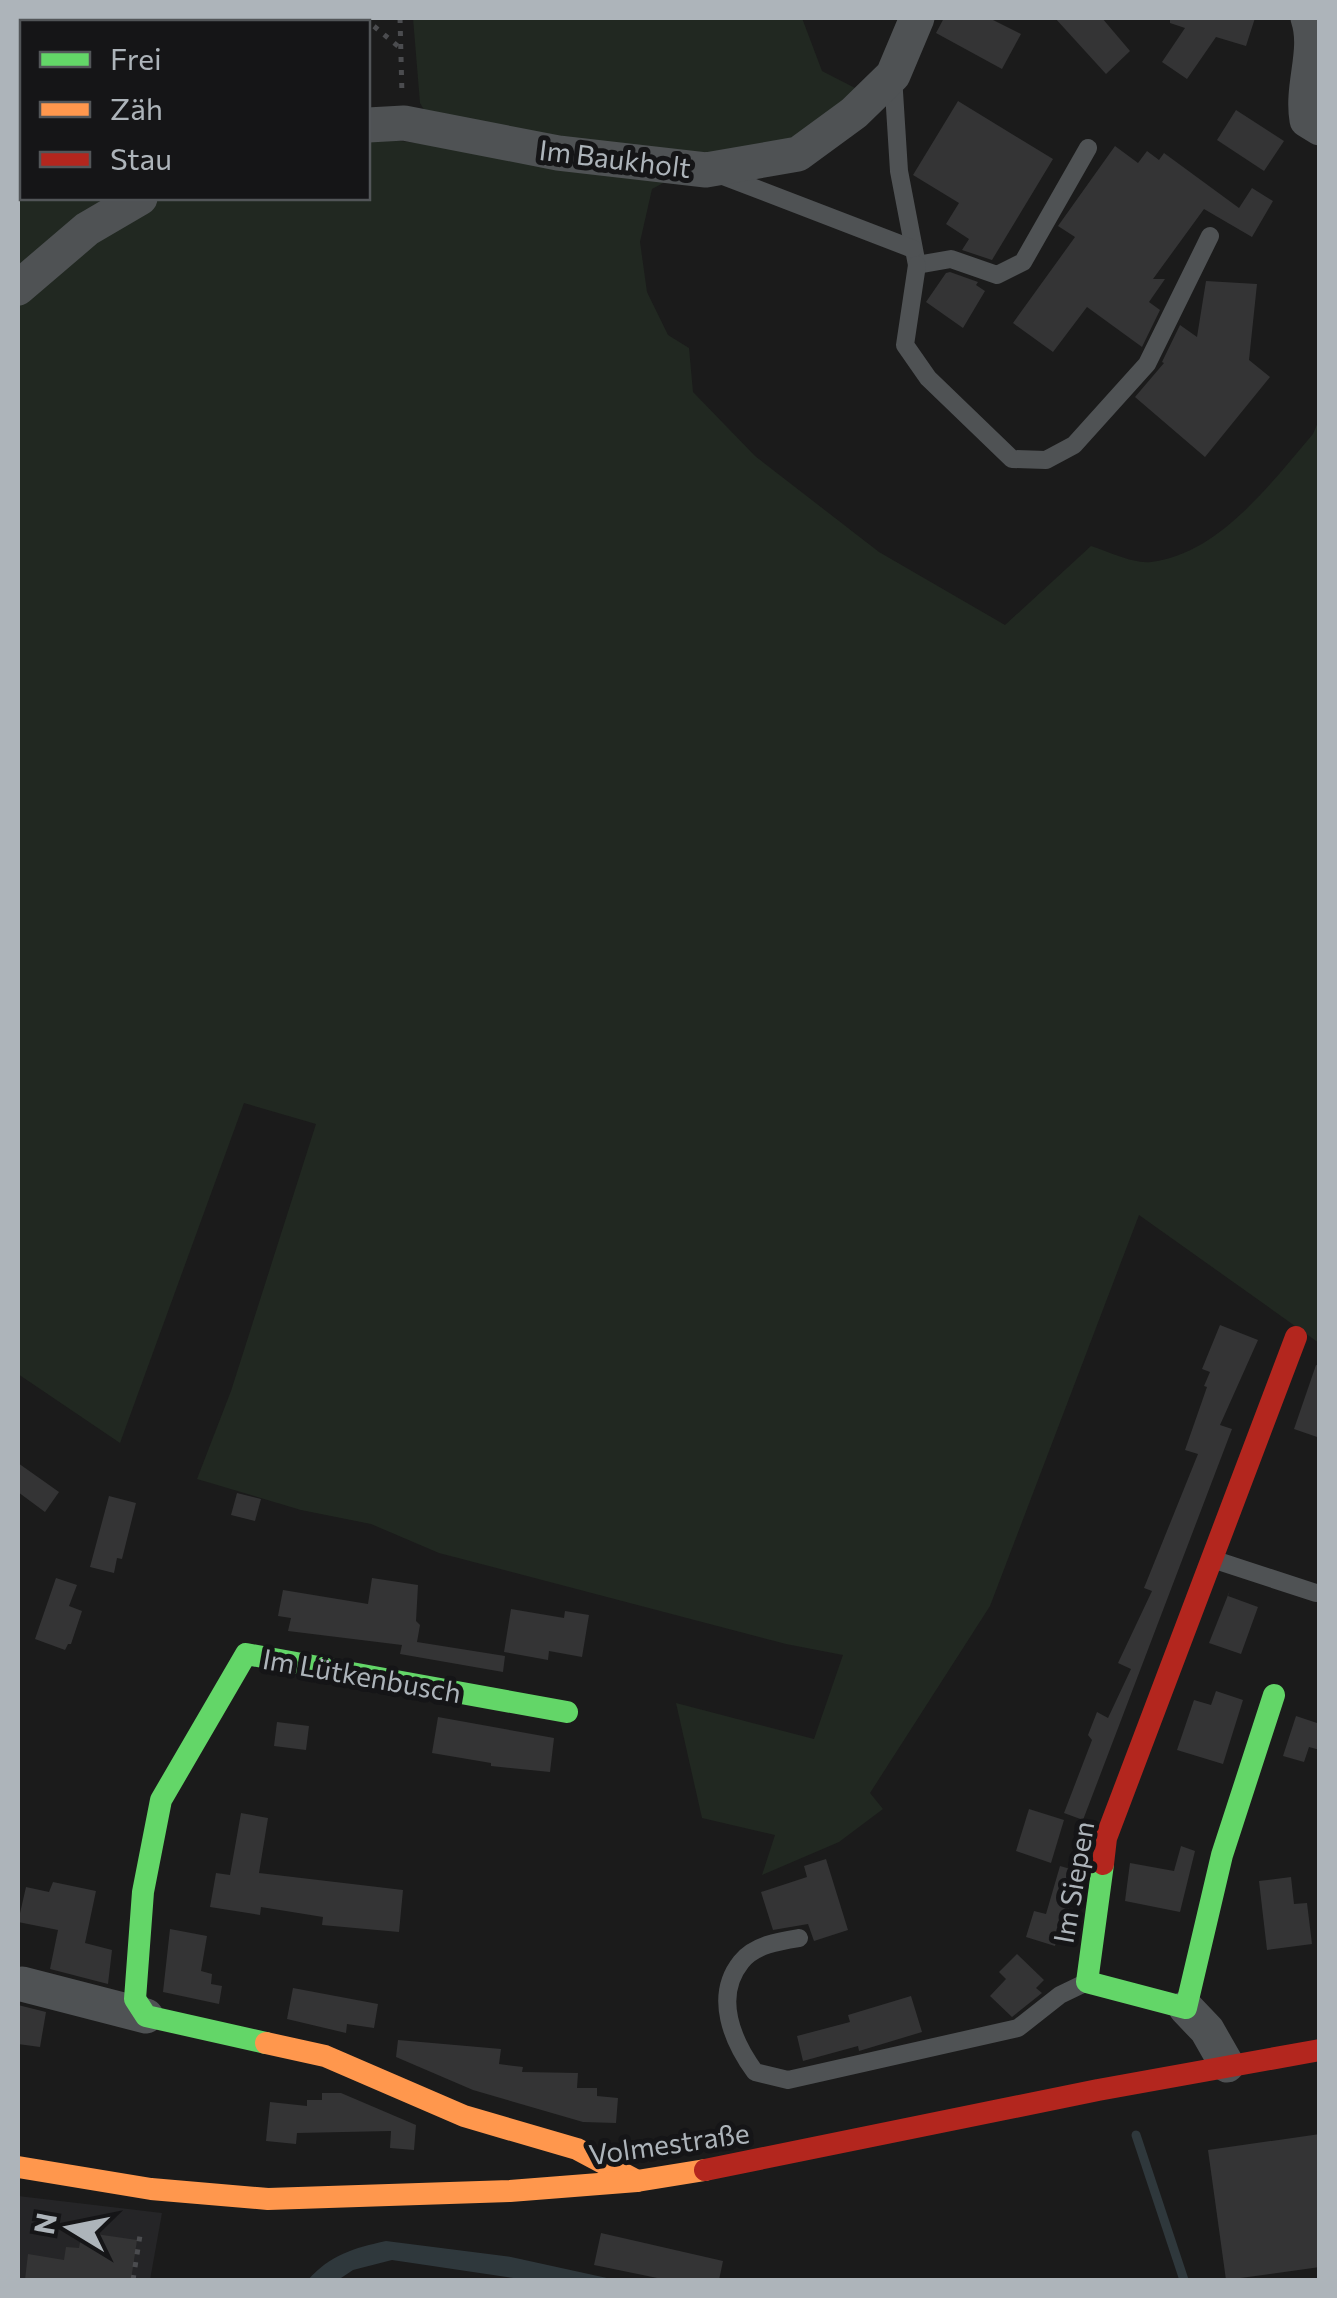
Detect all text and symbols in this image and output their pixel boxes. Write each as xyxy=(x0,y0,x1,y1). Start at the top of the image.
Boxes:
legend xyxy=(20,20,370,200)
text: Frei xyxy=(110,39,162,76)
text: Zäh xyxy=(110,89,163,126)
street label: Im Baukholt xyxy=(537,132,693,184)
text: Stau xyxy=(110,139,172,176)
street label: Im Lütkenbusch xyxy=(260,1641,464,1709)
street label: Im Siepen xyxy=(1046,1818,1100,1946)
street label: Volmestraße xyxy=(587,2115,751,2171)
north arrow xyxy=(20,2178,120,2278)
text: N xyxy=(26,2210,63,2237)

